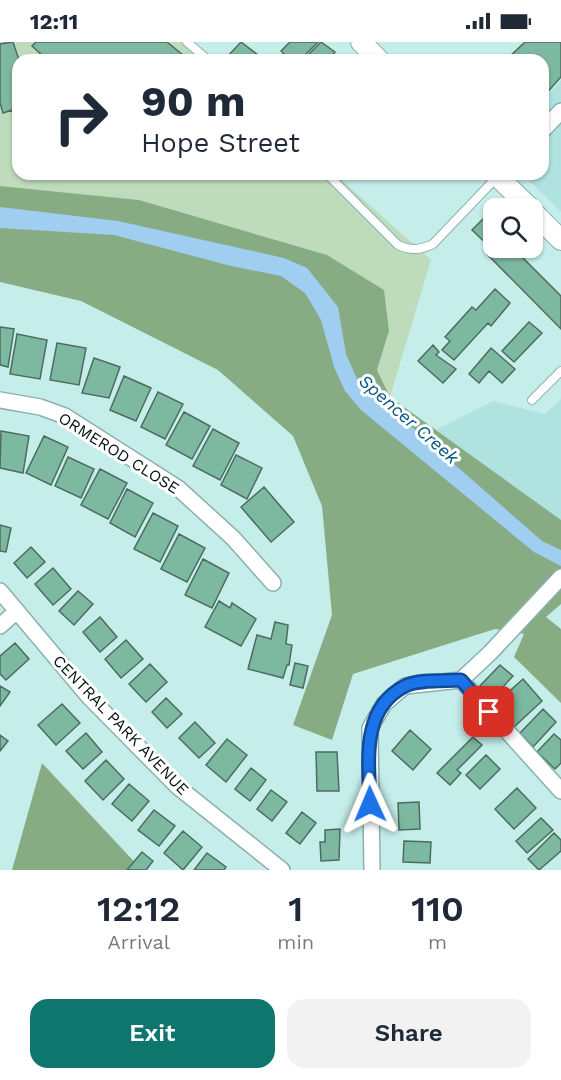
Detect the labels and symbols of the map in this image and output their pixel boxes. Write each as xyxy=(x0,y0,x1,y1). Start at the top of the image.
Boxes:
water label: Spencer Creek xyxy=(355,370,464,469)
street label: ORMEROD CLOSE xyxy=(55,408,183,498)
street label: CENTRAL PARK AVENUE xyxy=(49,651,193,799)
pin xyxy=(463,686,514,737)
position arrow xyxy=(338,772,402,836)

